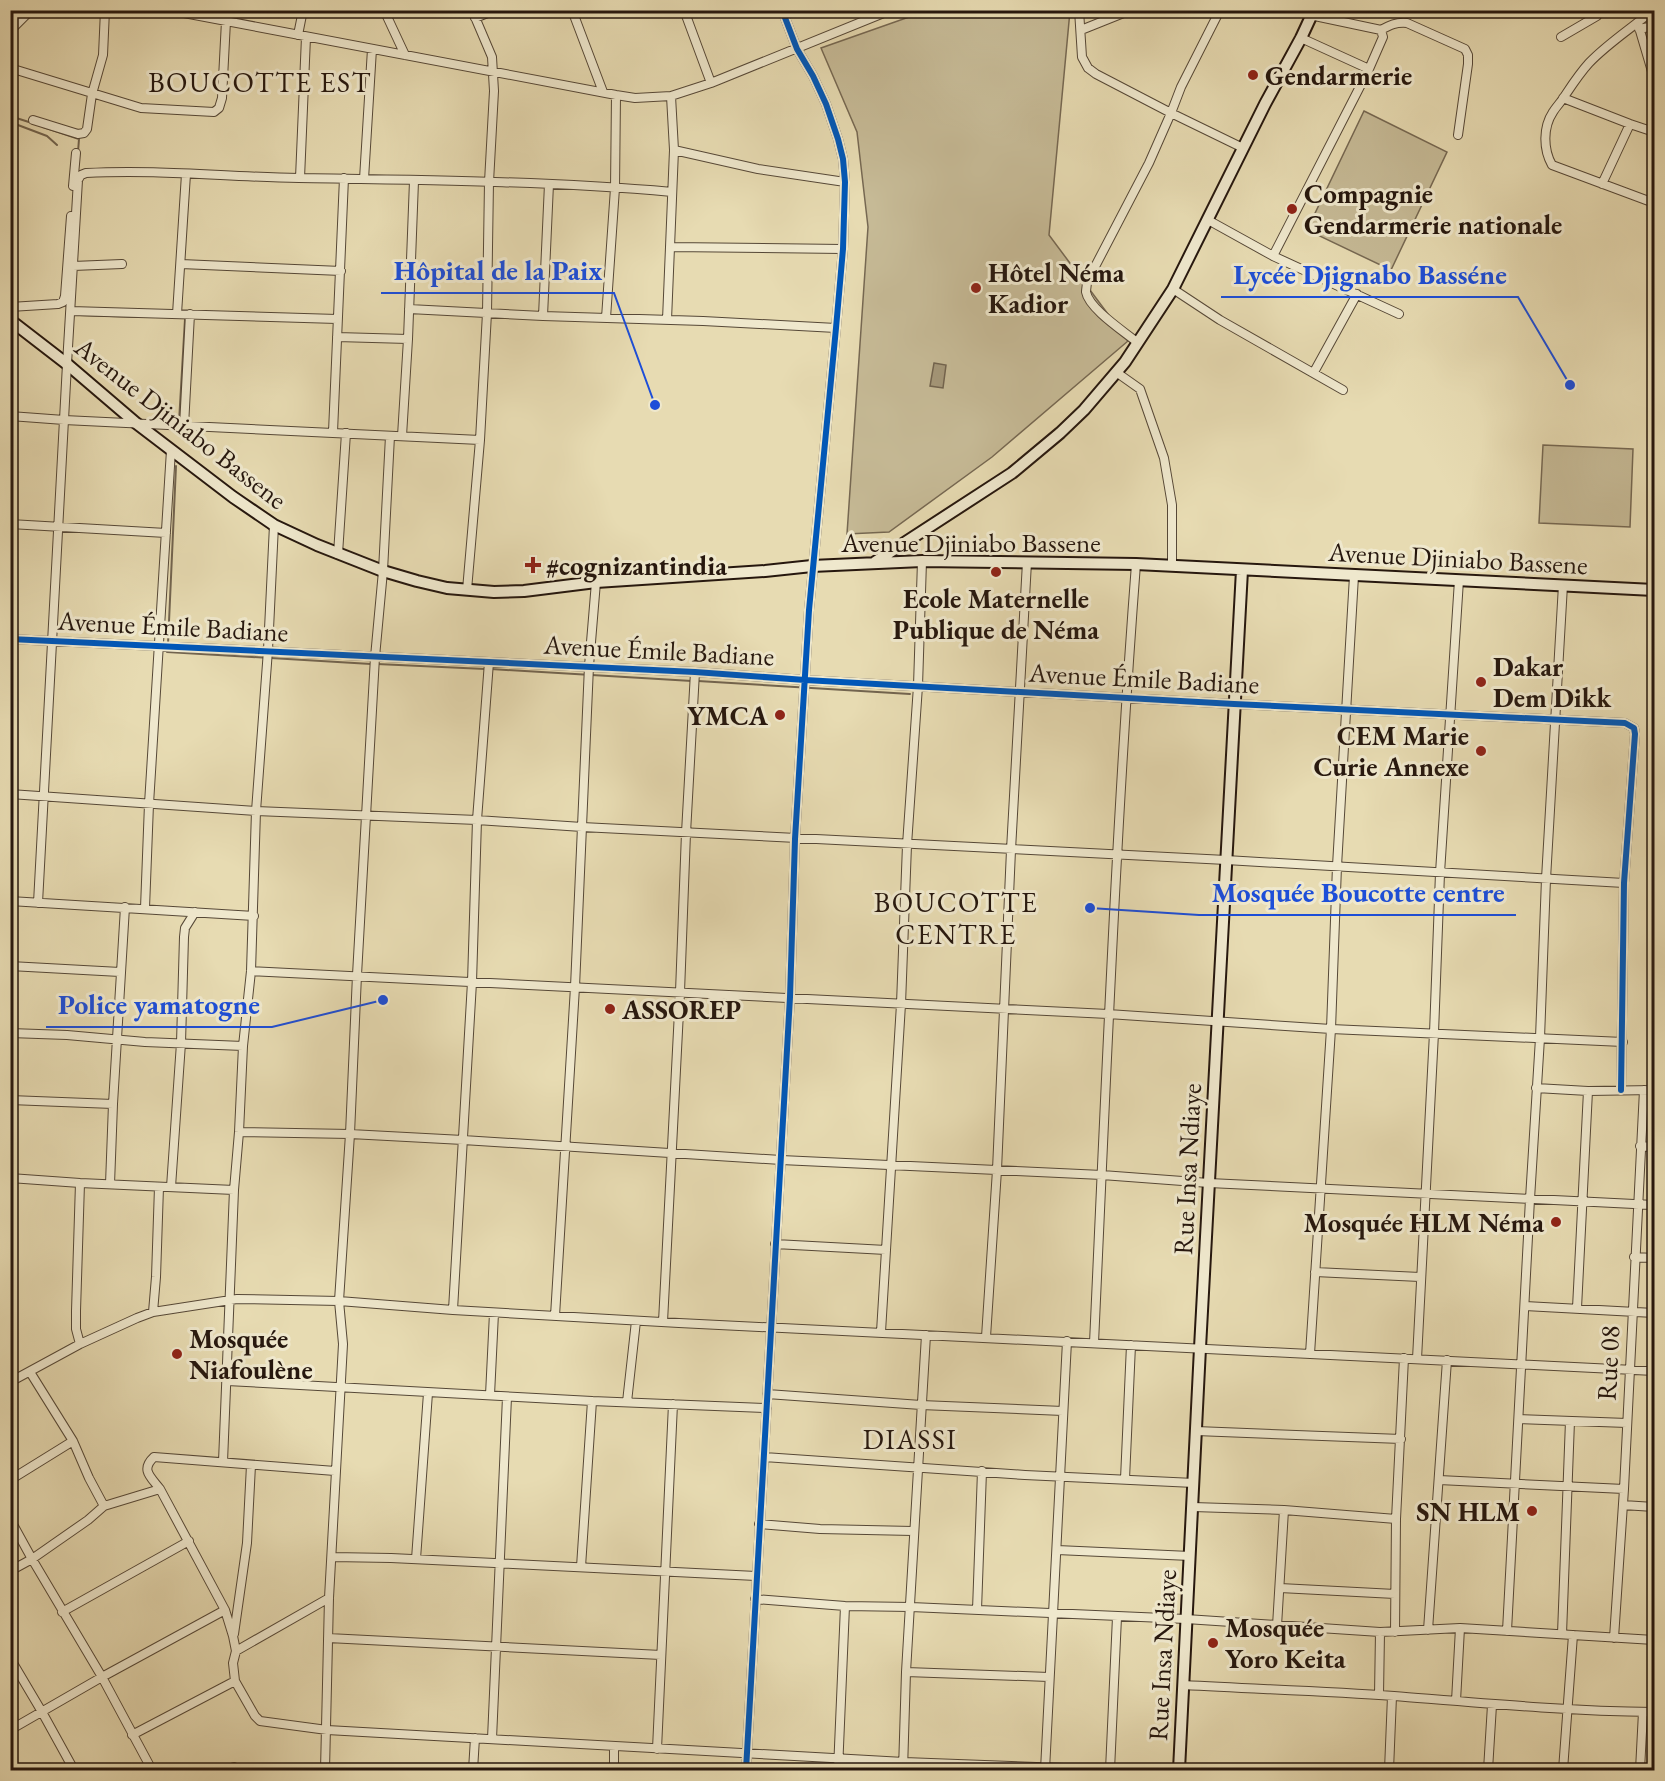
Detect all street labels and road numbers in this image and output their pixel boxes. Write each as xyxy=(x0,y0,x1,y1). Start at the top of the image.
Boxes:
street label: Avenue Djiniabo Bassene xyxy=(67,329,294,517)
street label: Avenue Djiniabo Bassene xyxy=(840,525,1101,560)
street label: Avenue Djiniabo Bassene xyxy=(1326,534,1589,582)
street label: Avenue Émile Badiane xyxy=(56,602,289,650)
street label: Avenue Émile Badiane xyxy=(542,626,775,674)
street label: Avenue Émile Badiane xyxy=(1027,654,1260,702)
street label: Rue Insa Ndiaye xyxy=(1165,1082,1209,1256)
street label: Rue 08 xyxy=(1589,1324,1627,1402)
street label: Rue Insa Ndiaye xyxy=(1140,1568,1184,1742)

